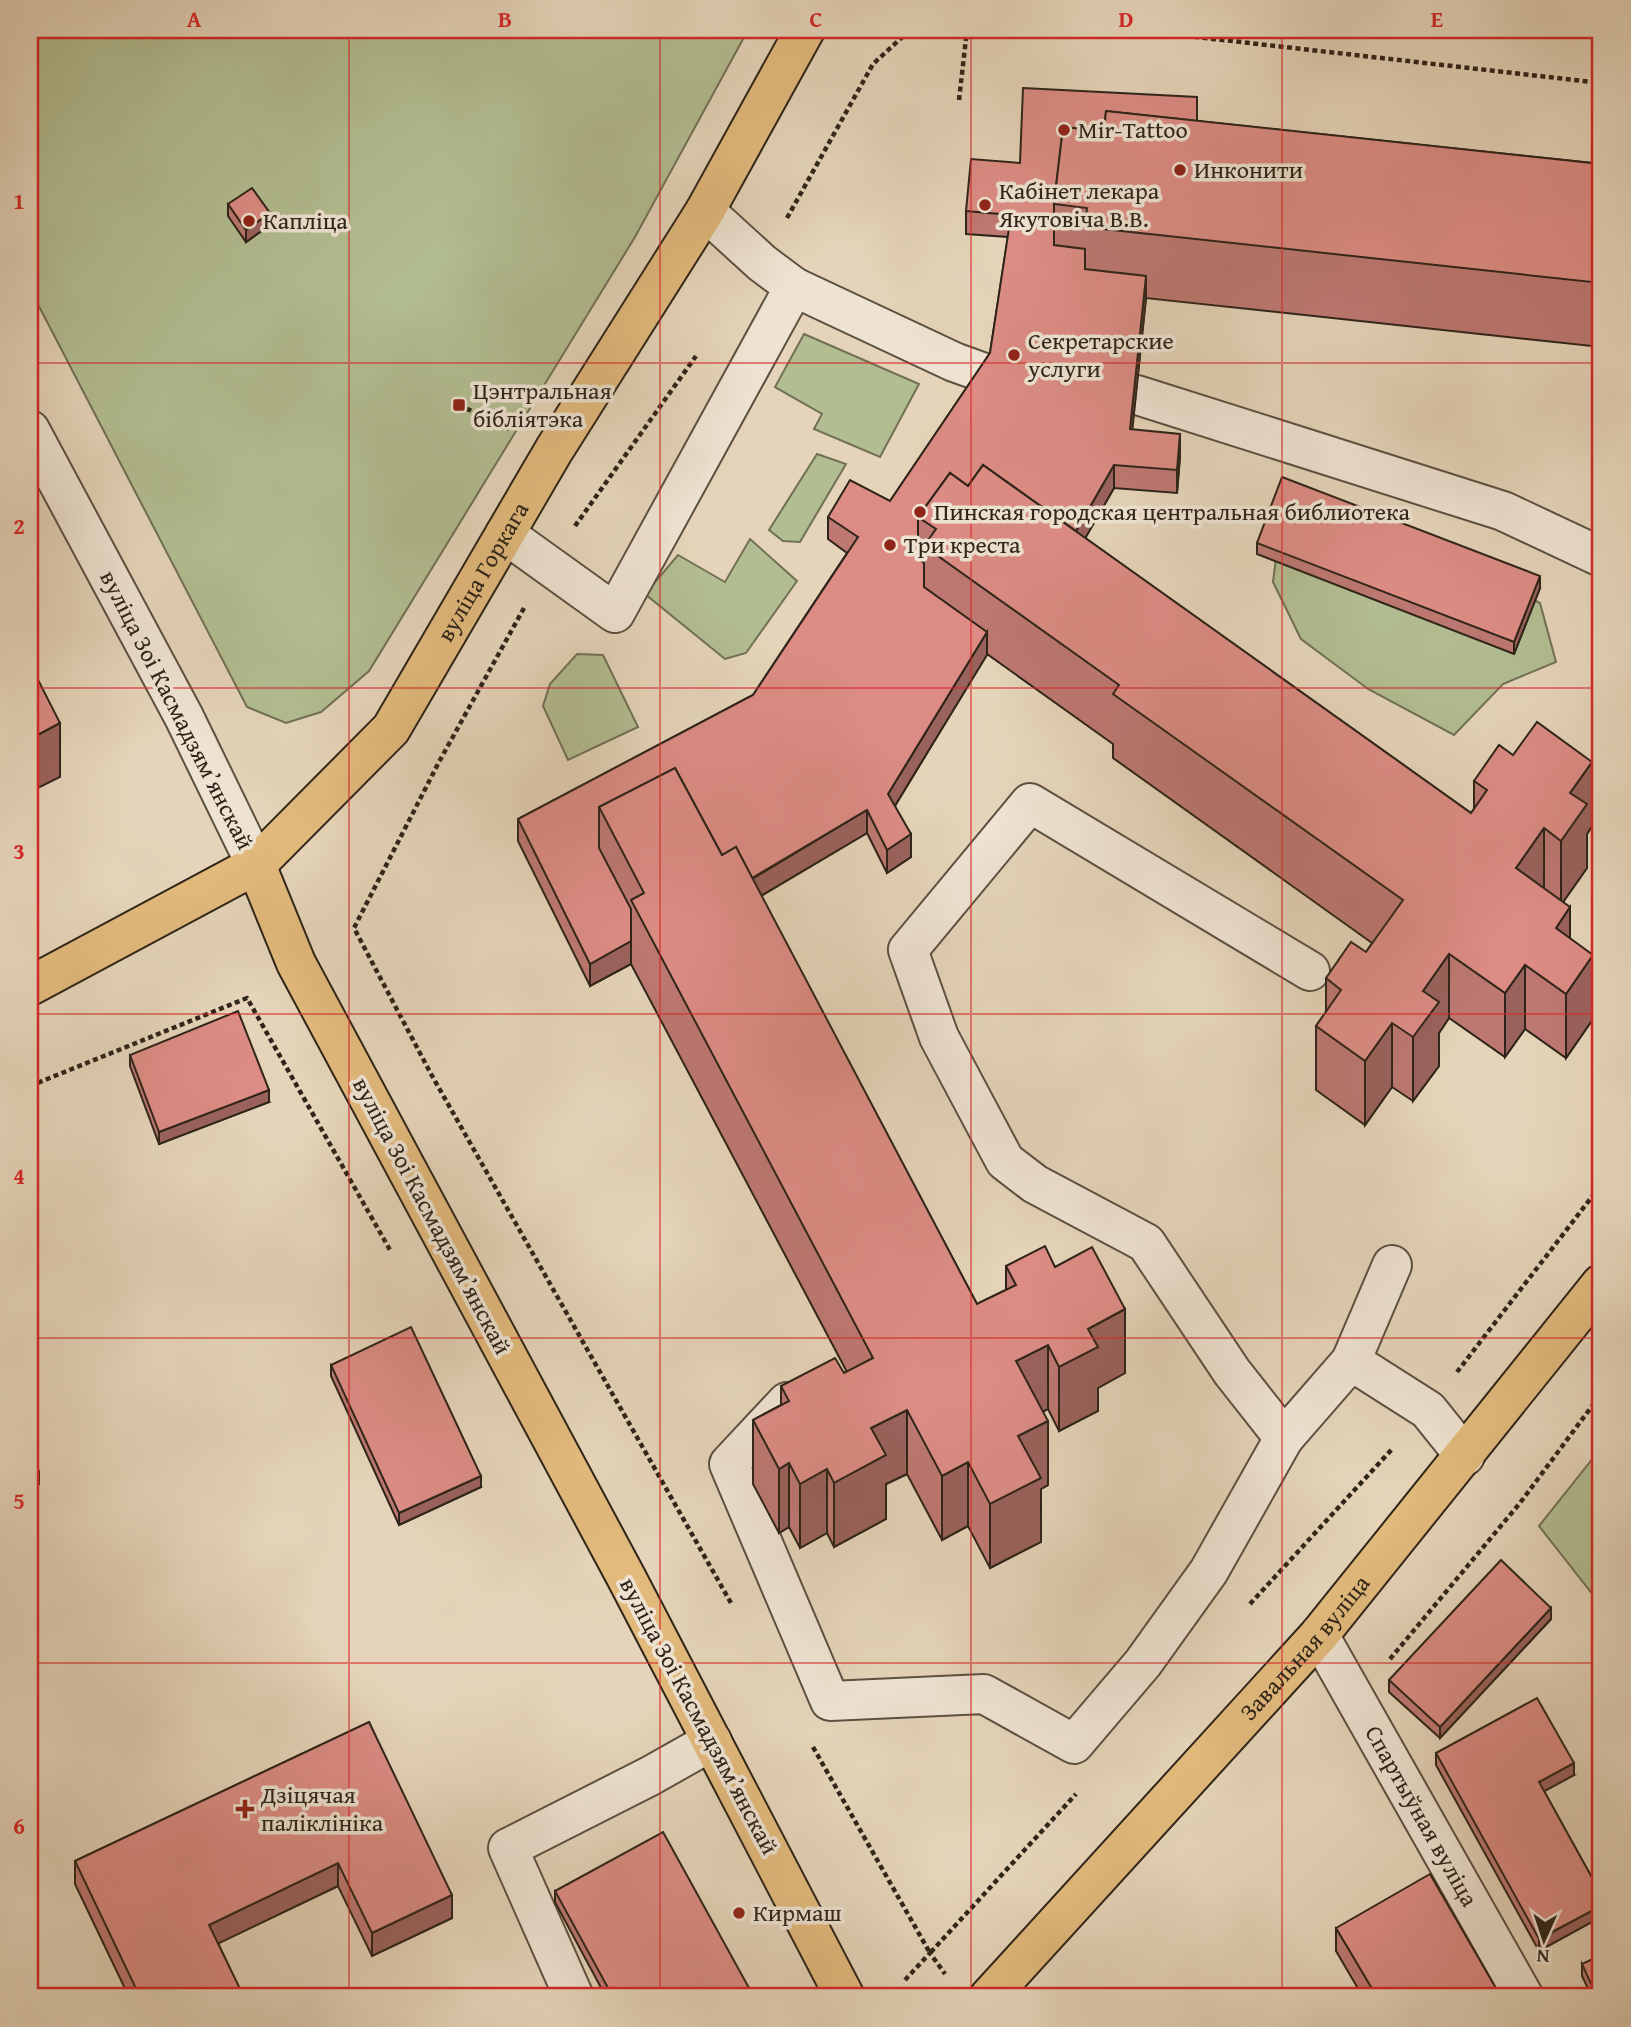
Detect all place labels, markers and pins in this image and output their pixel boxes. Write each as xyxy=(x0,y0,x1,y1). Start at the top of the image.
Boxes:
place label: Mir-Tattoo xyxy=(1078,112,1188,147)
marker: Mir-Tattoo xyxy=(1056,122,1072,138)
place label: Инконити xyxy=(1194,152,1303,187)
marker: Инконити xyxy=(1172,162,1188,178)
place label: Кабінет лекара Якутовіча В.В. xyxy=(998,173,1160,236)
marker: Кабінет лекара Якутовіча В.В. xyxy=(977,197,993,213)
place label: Капліца xyxy=(263,203,348,238)
marker: Капліца xyxy=(241,213,257,229)
place label: Секретарские услуги xyxy=(1027,323,1174,386)
marker: Секретарские услуги xyxy=(1006,347,1022,363)
place label: Цэнтральная бібліятэка xyxy=(473,373,612,436)
marker: Цэнтральная бібліятэка xyxy=(451,397,467,413)
place label: Пинская городская центральная библиотека xyxy=(934,494,1411,529)
marker: Пинская городская центральная библиотека xyxy=(912,504,928,520)
place label: Три креста xyxy=(904,527,1021,562)
marker: Три креста xyxy=(882,537,898,553)
place label: Дзіцячая паліклініка xyxy=(260,1777,384,1840)
marker: Дзіцячая паліклініка xyxy=(235,1799,255,1819)
place label: Кирмаш xyxy=(753,1895,842,1930)
marker: Кирмаш xyxy=(731,1905,747,1921)

